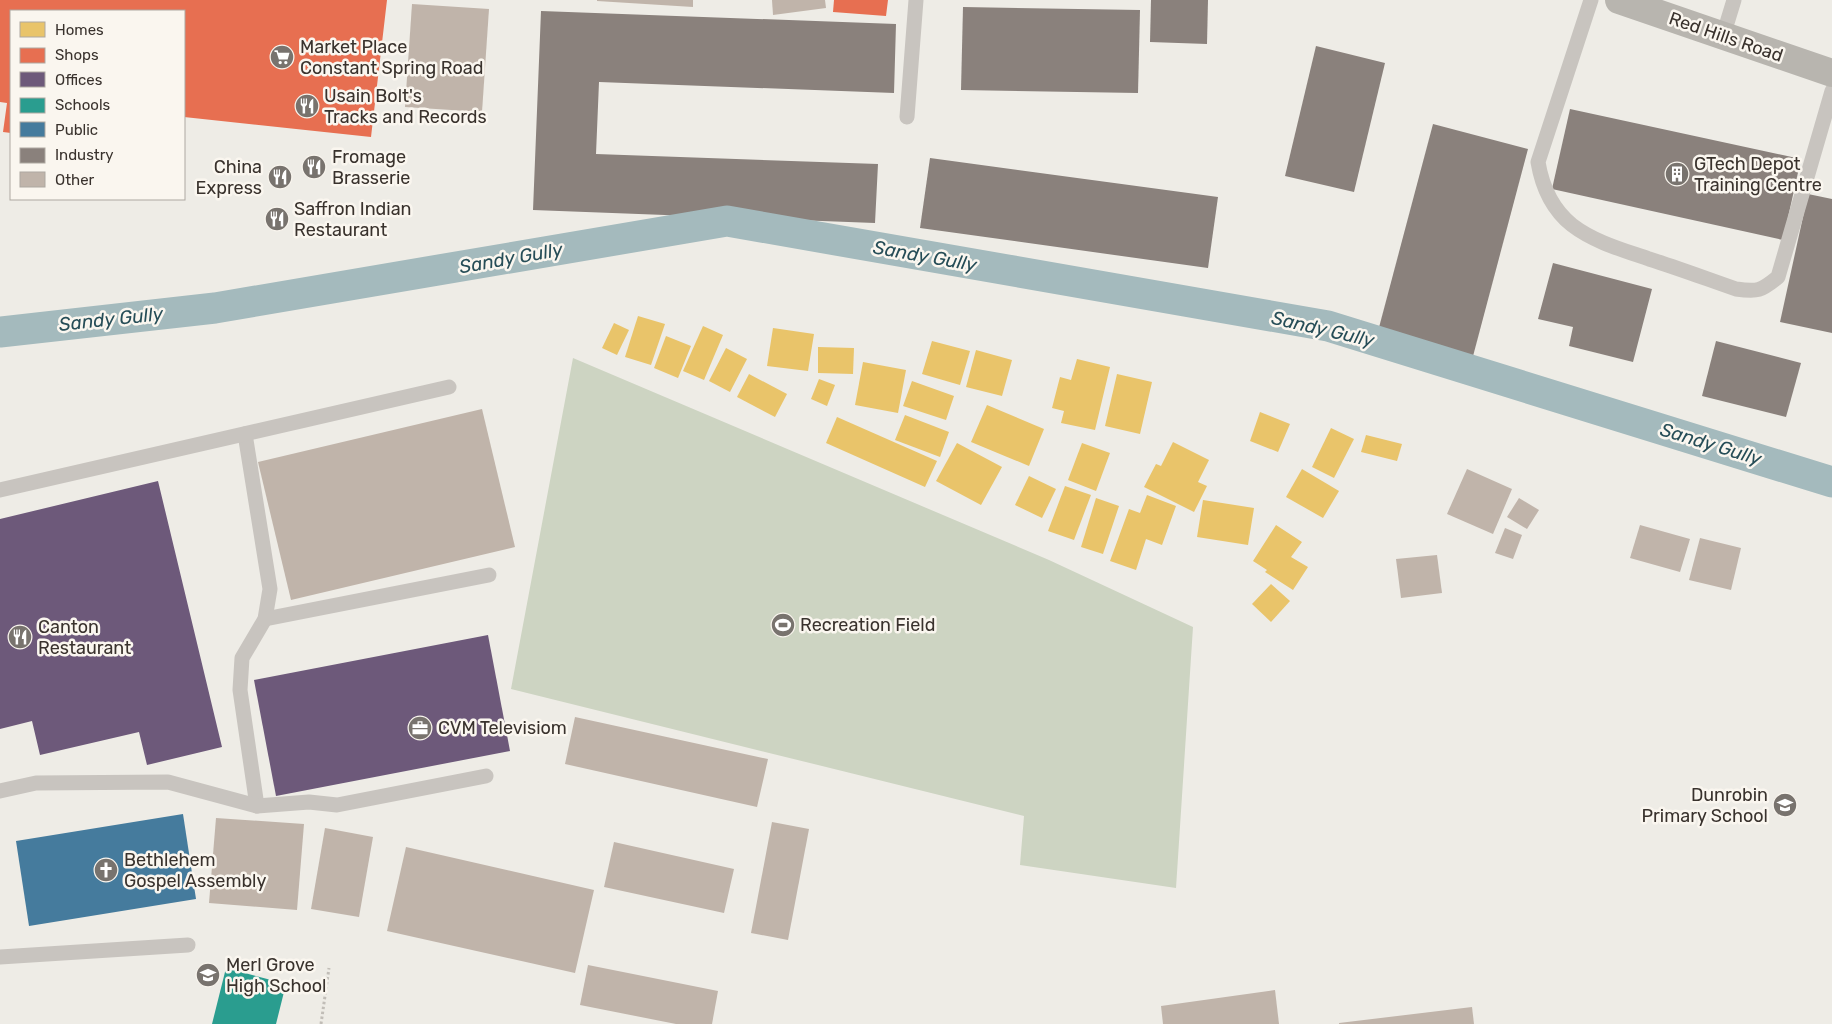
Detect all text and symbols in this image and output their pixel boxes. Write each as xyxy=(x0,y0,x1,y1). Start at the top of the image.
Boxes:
street label: Red Hills Road xyxy=(1666,7,1786,67)
legend xyxy=(10,10,185,200)
text: Homes xyxy=(55,21,104,39)
place label: Market Place Constant Spring Road xyxy=(300,36,483,79)
supermarket icon: Market Place Constant Spring Road xyxy=(269,44,295,70)
text: Shops xyxy=(55,46,99,64)
text: Offices xyxy=(55,71,103,89)
place label: Usain Bolt's Tracks and Records xyxy=(324,85,487,128)
restaurant icon: Usain Bolt's Tracks and Records xyxy=(294,93,320,119)
text: Schools xyxy=(55,96,111,114)
text: Public xyxy=(55,121,98,139)
text: Industry xyxy=(55,146,114,164)
place label: Fromage Brasserie xyxy=(332,146,410,189)
place label: GTech Depot Training Centre xyxy=(1694,153,1822,196)
restaurant icon: Fromage Brasserie xyxy=(301,154,327,180)
place label: China Express xyxy=(196,156,262,199)
building icon: GTech Depot Training Centre xyxy=(1664,161,1690,187)
restaurant icon: China Express xyxy=(267,164,293,190)
text: Other xyxy=(55,171,95,189)
place label: Saffron Indian Restaurant xyxy=(294,198,412,241)
restaurant icon: Saffron Indian Restaurant xyxy=(264,206,290,232)
water label: Sandy Gully xyxy=(871,236,979,276)
water label: Sandy Gully xyxy=(457,238,565,278)
water label: Sandy Gully xyxy=(58,302,165,336)
water label: Sandy Gully xyxy=(1269,306,1377,352)
water label: Sandy Gully xyxy=(1658,418,1765,470)
sports icon: Recreation Field xyxy=(770,612,796,638)
place label: Recreation Field xyxy=(800,614,935,636)
place label: Canton Restaurant xyxy=(38,616,131,659)
restaurant icon: Canton Restaurant xyxy=(7,624,33,650)
office icon: CVM Televisiom xyxy=(407,715,433,741)
place label: CVM Televisiom xyxy=(438,717,567,739)
place label: Dunrobin Primary School xyxy=(1641,784,1768,827)
school or university icon: Dunrobin Primary School xyxy=(1772,792,1798,818)
place label: Bethlehem Gospel Assembly xyxy=(124,849,266,892)
church icon: Bethlehem Gospel Assembly xyxy=(93,857,119,883)
place label: Merl Grove High School xyxy=(226,954,326,997)
school or university icon: Merl Grove High School xyxy=(195,962,221,988)

